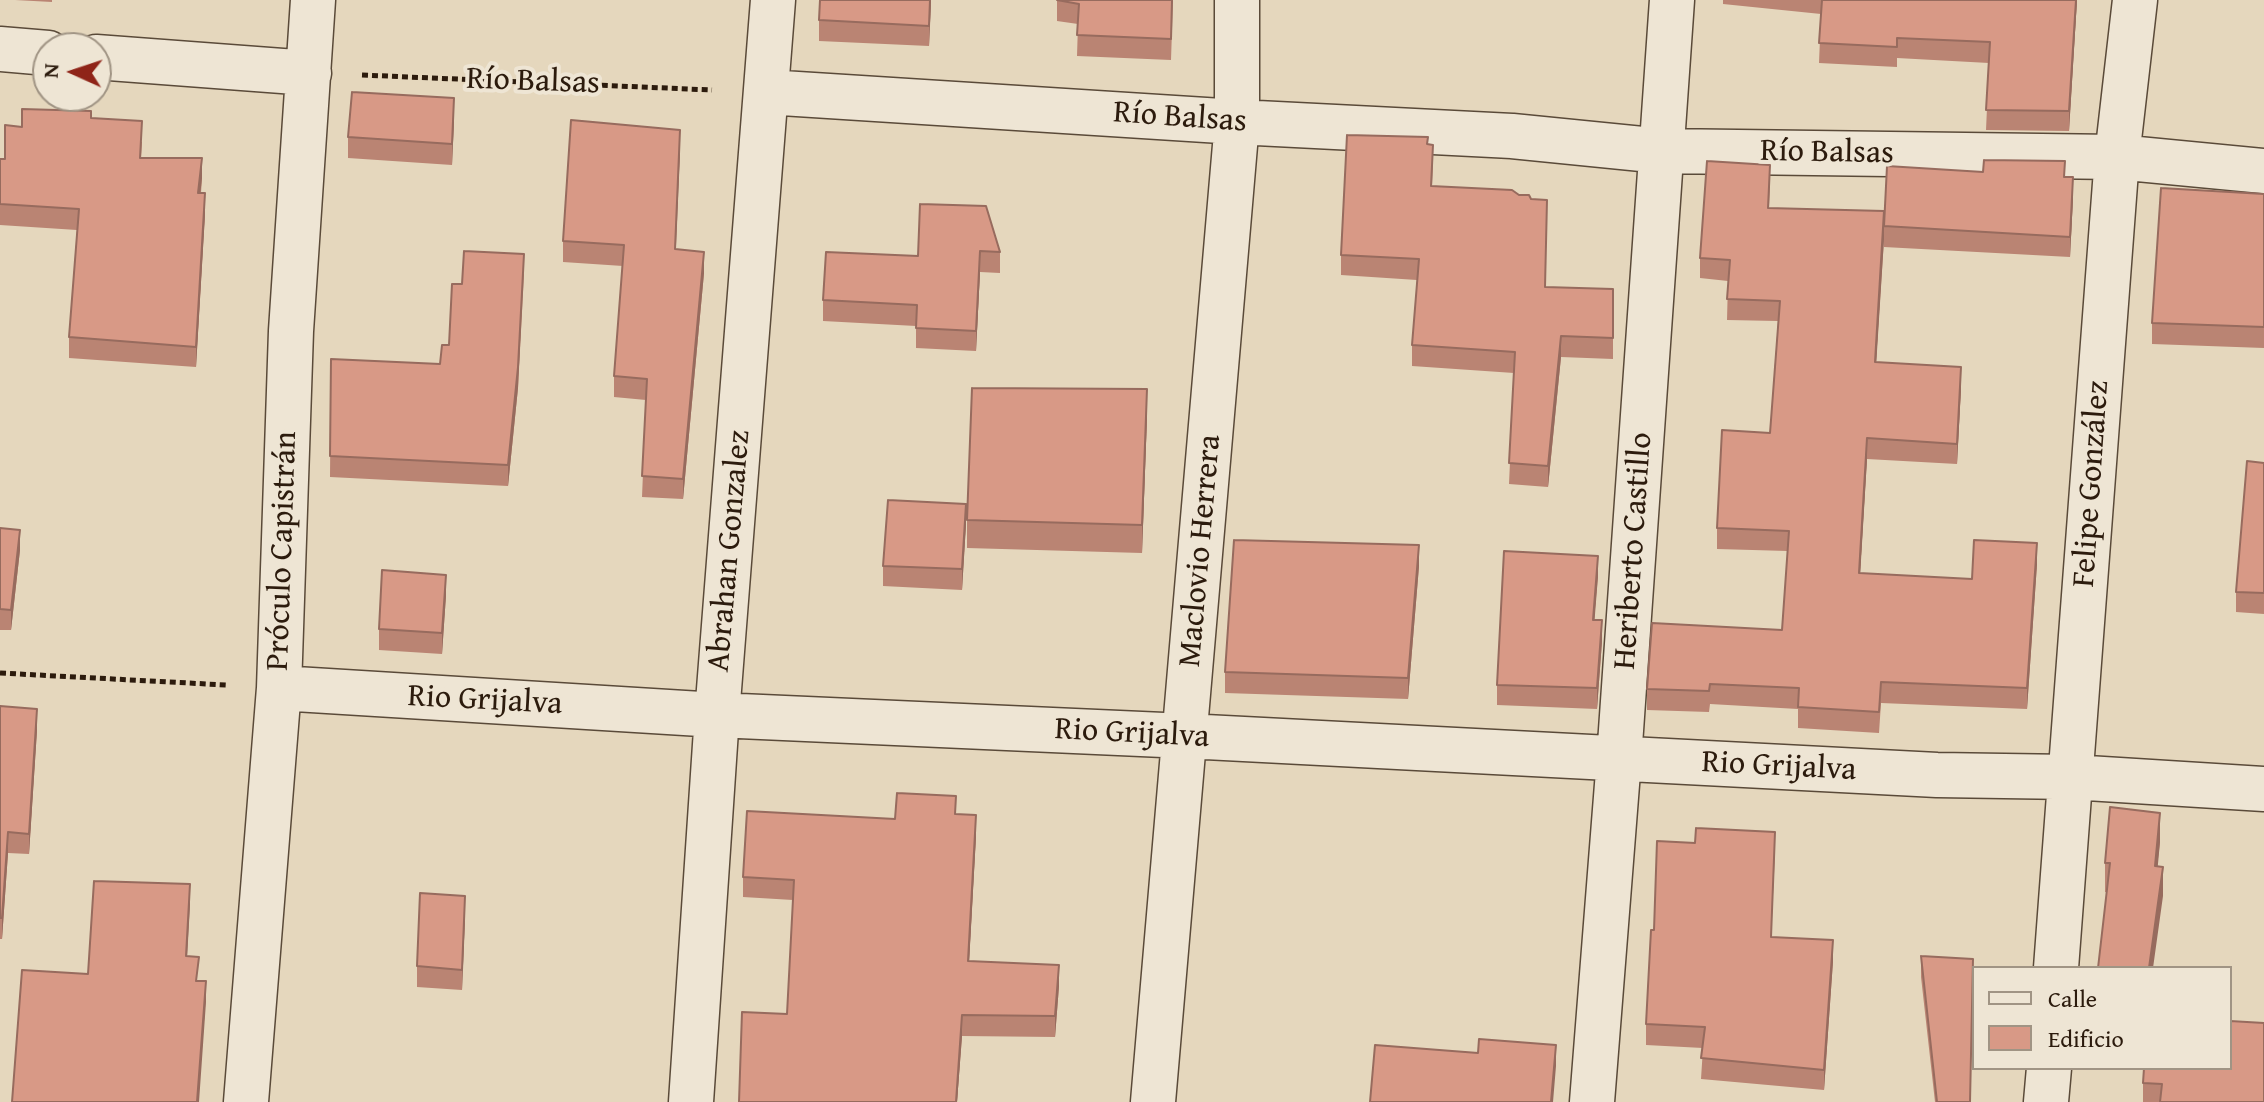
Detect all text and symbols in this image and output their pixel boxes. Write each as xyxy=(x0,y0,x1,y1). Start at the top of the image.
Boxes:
north arrow xyxy=(32,32,112,112)
street label: Río Balsas xyxy=(466,60,600,104)
text: N xyxy=(34,63,66,79)
street label: Río Balsas xyxy=(1112,94,1248,142)
street label: Río Balsas xyxy=(1760,133,1894,173)
street label: Felipe González xyxy=(2066,379,2118,589)
street label: Abrahan Gonzalez xyxy=(700,429,760,673)
street label: Próculo Capistrán xyxy=(260,431,306,671)
street label: Heriberto Castillo xyxy=(1607,431,1661,671)
street label: Maclovio Herrera xyxy=(1172,433,1230,669)
street label: Rio Grijalva xyxy=(407,678,563,724)
street label: Rio Grijalva xyxy=(1054,711,1210,757)
street label: Rio Grijalva xyxy=(1701,744,1857,790)
legend xyxy=(1972,966,2232,1070)
text: Calle xyxy=(2048,981,2097,1016)
text: Edificio xyxy=(2048,1021,2124,1056)

